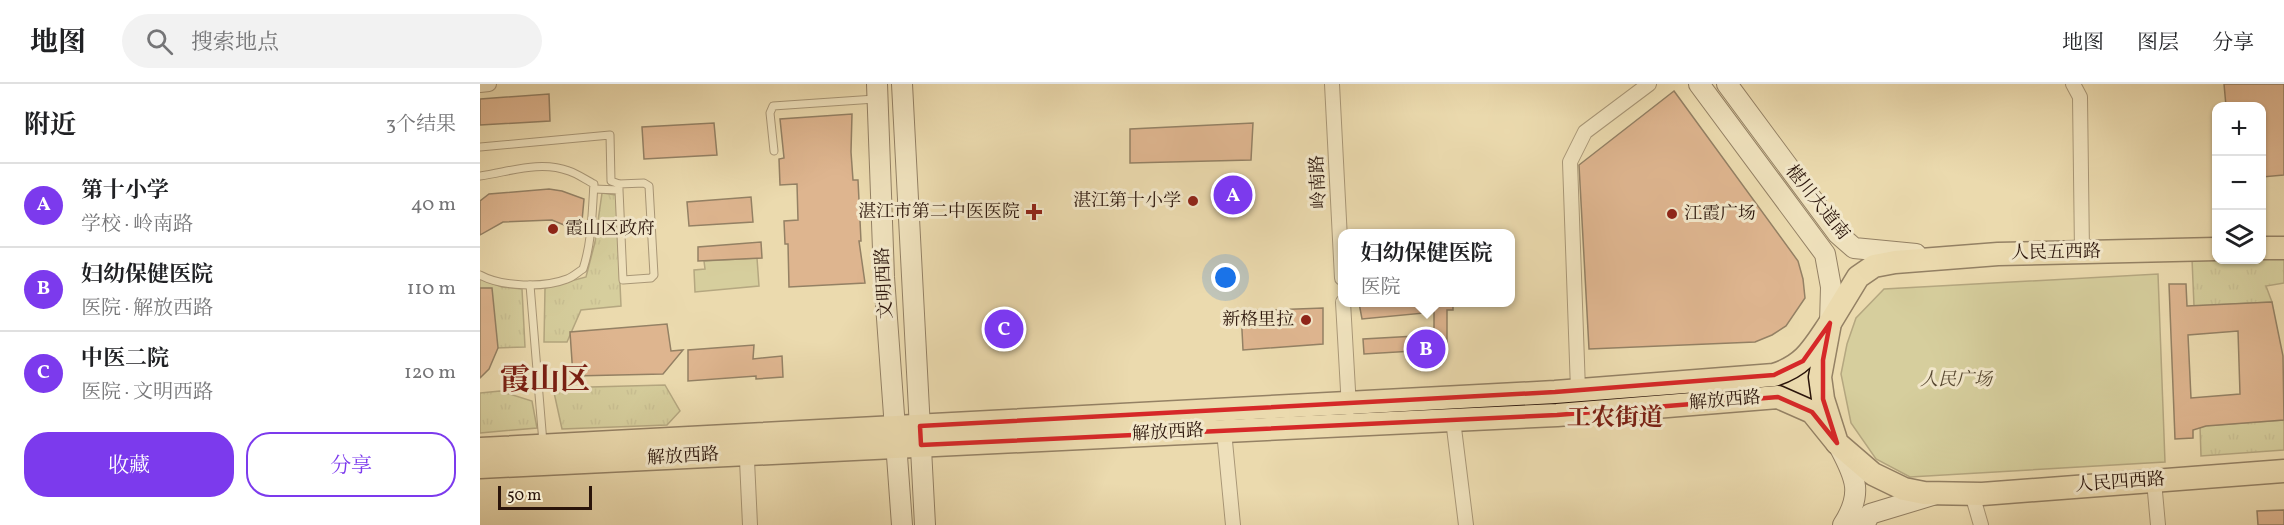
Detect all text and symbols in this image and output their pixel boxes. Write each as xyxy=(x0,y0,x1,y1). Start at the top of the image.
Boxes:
search box xyxy=(122,14,542,68)
text: 地图 xyxy=(30,24,86,63)
icon: search xyxy=(143,25,176,58)
text: 搜索地点 xyxy=(191,28,279,59)
text: 地图 xyxy=(2062,29,2104,58)
text: 图层 xyxy=(2137,29,2179,58)
text: 分享 xyxy=(2212,29,2254,58)
map controls xyxy=(2212,102,2266,264)
button: + xyxy=(2212,102,2266,156)
text: 附近 xyxy=(24,108,76,144)
text: 3个结果 xyxy=(386,111,456,139)
street label: 岭南路 xyxy=(1305,154,1333,210)
button: − xyxy=(2212,156,2266,210)
street label: 椹川大道南 xyxy=(1779,160,1855,246)
pin: A xyxy=(1214,172,1252,218)
text: 第十小学 xyxy=(81,176,169,207)
place label: 湛江第十小学 xyxy=(1073,189,1181,214)
text: A xyxy=(36,191,51,219)
text: 40 m xyxy=(411,191,456,219)
marker: 湛江第十小学 xyxy=(1186,194,1200,208)
place label: 湛江市第二中医医院 xyxy=(858,200,1020,225)
place label: 江霞广场 xyxy=(1684,202,1756,227)
marker: 湛江市第二中医医院 xyxy=(1025,203,1043,221)
marker: 江霞广场 xyxy=(1665,207,1679,221)
button: layers xyxy=(2212,210,2266,264)
text: 学校 · 岭南路 xyxy=(81,211,193,239)
place label: 霞山区政府 xyxy=(565,217,655,242)
marker: 霞山区政府 xyxy=(546,222,560,236)
popup xyxy=(1338,229,1515,307)
text: 妇幼保健医院 xyxy=(1360,239,1493,270)
street label: 人民五西路 xyxy=(2011,240,2101,266)
street label: 文明西路 xyxy=(871,246,899,320)
text: 妇幼保健医院 xyxy=(81,260,213,291)
your location xyxy=(1211,263,1240,292)
text: 医院 xyxy=(1360,274,1400,302)
text: B xyxy=(37,275,50,303)
text: 110 m xyxy=(407,275,456,303)
text: 医院 · 解放西路 xyxy=(81,295,213,323)
pin: C xyxy=(984,306,1024,352)
place label: 新格里拉 xyxy=(1222,308,1294,333)
marker: 新格里拉 xyxy=(1299,313,1313,327)
pin: B xyxy=(1406,326,1446,372)
text: 中医二院 xyxy=(81,344,169,375)
text: C xyxy=(37,359,50,387)
text: 120 m xyxy=(404,359,456,387)
district label: 霞山区 xyxy=(500,360,590,402)
park label: 人民广场 xyxy=(1920,368,1994,393)
text: 医院 · 文明西路 xyxy=(81,379,213,407)
street label: 解放西路 xyxy=(1688,385,1762,417)
district label: 工农街道 xyxy=(1567,402,1663,436)
street label: 解放西路 xyxy=(1131,419,1205,447)
button: 收藏 xyxy=(24,432,234,497)
button: 分享 xyxy=(246,432,456,497)
street label: 解放西路 xyxy=(646,443,720,471)
street label: 人民四西路 xyxy=(2074,467,2166,499)
scale bar xyxy=(498,483,592,510)
text: 50 m xyxy=(507,485,541,507)

